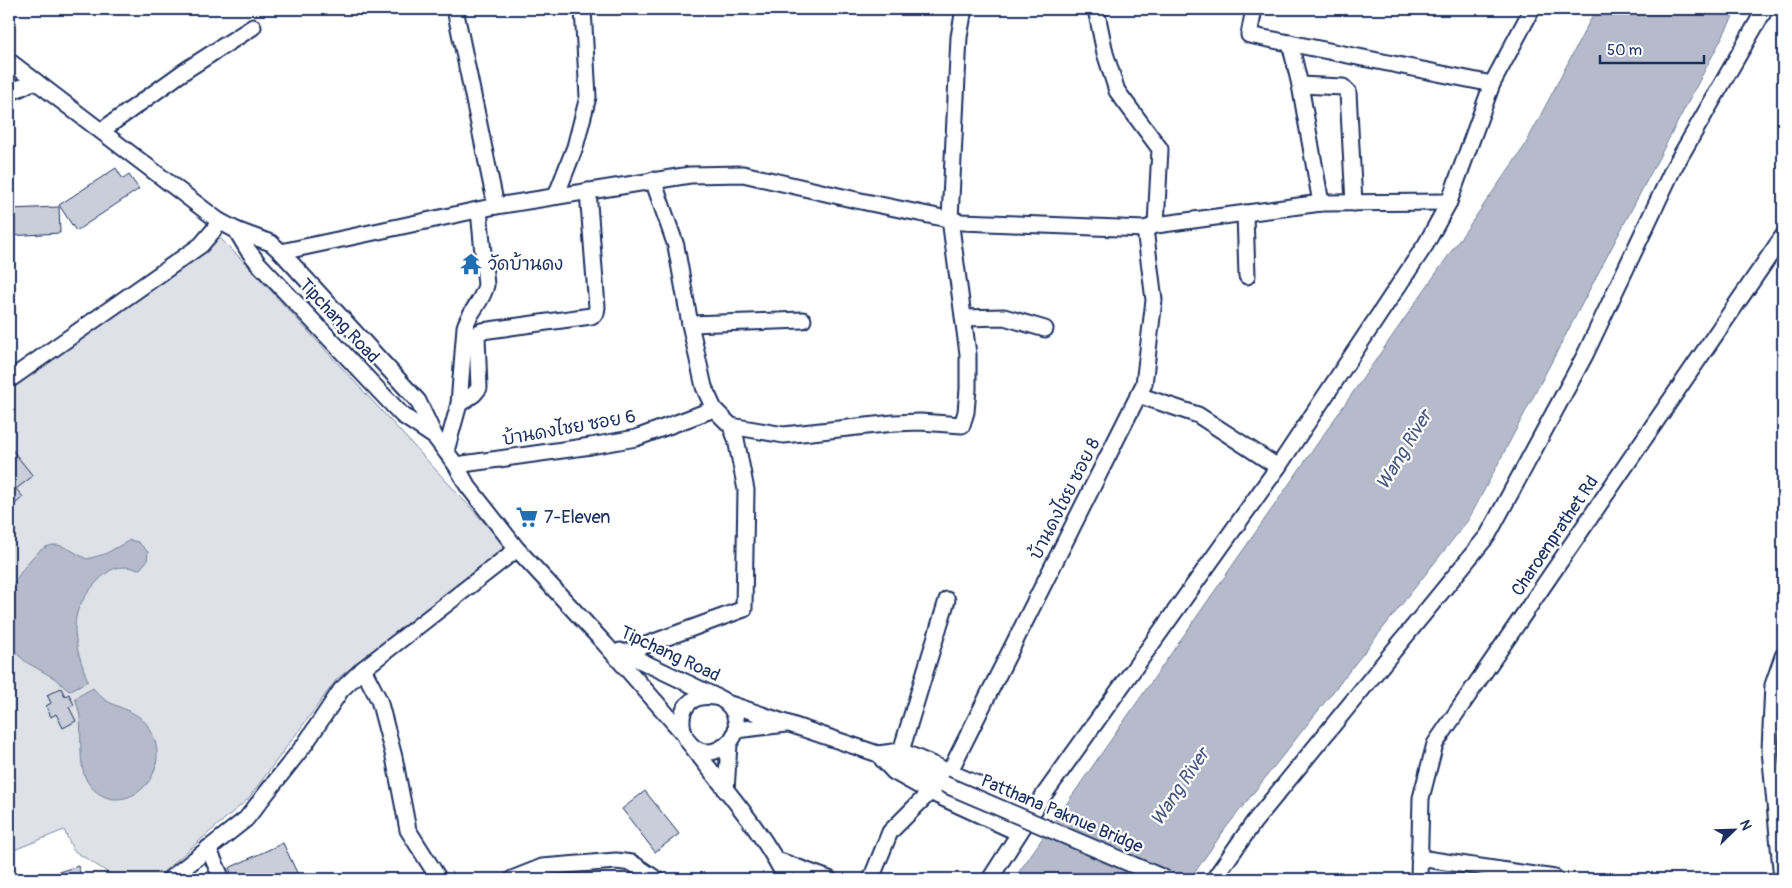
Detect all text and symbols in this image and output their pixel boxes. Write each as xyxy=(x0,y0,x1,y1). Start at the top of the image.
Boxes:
scale bar xyxy=(1600,32,1703,64)
text: 50 m xyxy=(1607,41,1642,60)
temple icon: วัดบ้านดง xyxy=(458,251,484,277)
place label: วัดบ้านดง xyxy=(488,252,563,276)
street label: Tipchang Road xyxy=(294,274,384,368)
street label: บ้านดงไชย ซอย 6 xyxy=(500,403,637,451)
water label: Wang River xyxy=(1371,404,1438,494)
street label: บ้านดงไชย ซอย 8 xyxy=(1023,433,1106,564)
street label: Charoenprathet Rd xyxy=(1506,472,1604,600)
supermarket icon: 7-Eleven xyxy=(514,504,540,530)
place label: 7-Eleven xyxy=(544,506,611,529)
street label: Tipchang Road xyxy=(616,621,724,687)
water label: Wang River xyxy=(1145,742,1216,830)
street label: Patthana Paknue Bridge xyxy=(977,769,1147,859)
north arrow xyxy=(1710,806,1760,856)
text: N xyxy=(1736,817,1755,833)

